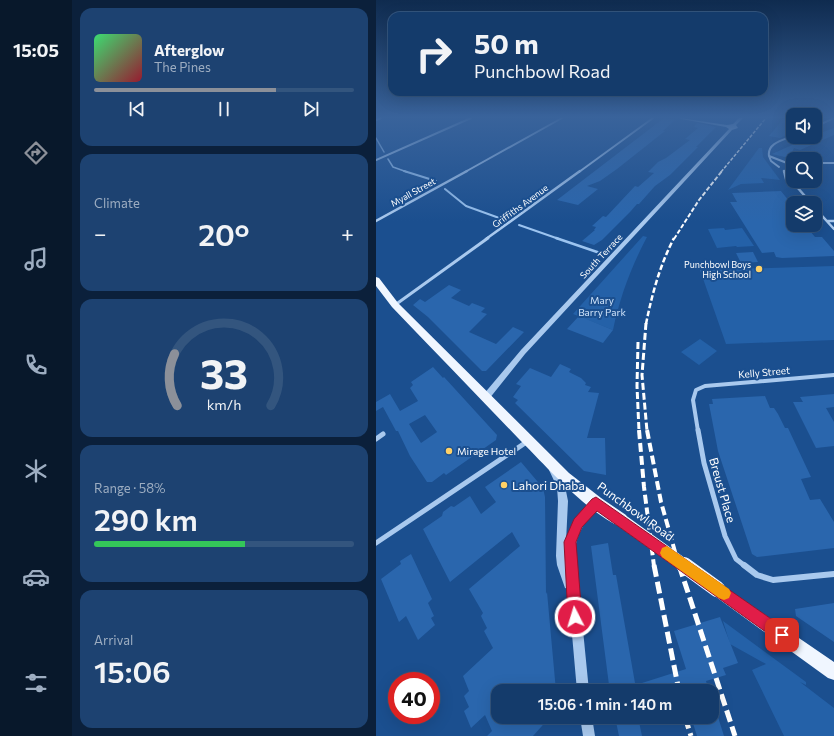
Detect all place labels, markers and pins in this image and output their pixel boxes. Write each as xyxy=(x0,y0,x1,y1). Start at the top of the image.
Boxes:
place label: Punchbowl Boys High School xyxy=(684,259,751,280)
marker: Punchbowl Boys High School xyxy=(754,264,764,274)
place label: Mirage Hotel xyxy=(457,445,516,457)
marker: Mirage Hotel xyxy=(444,446,454,456)
place label: Lahori Dhaba xyxy=(512,478,585,492)
marker: Lahori Dhaba xyxy=(499,480,509,490)
pin xyxy=(765,618,799,652)

